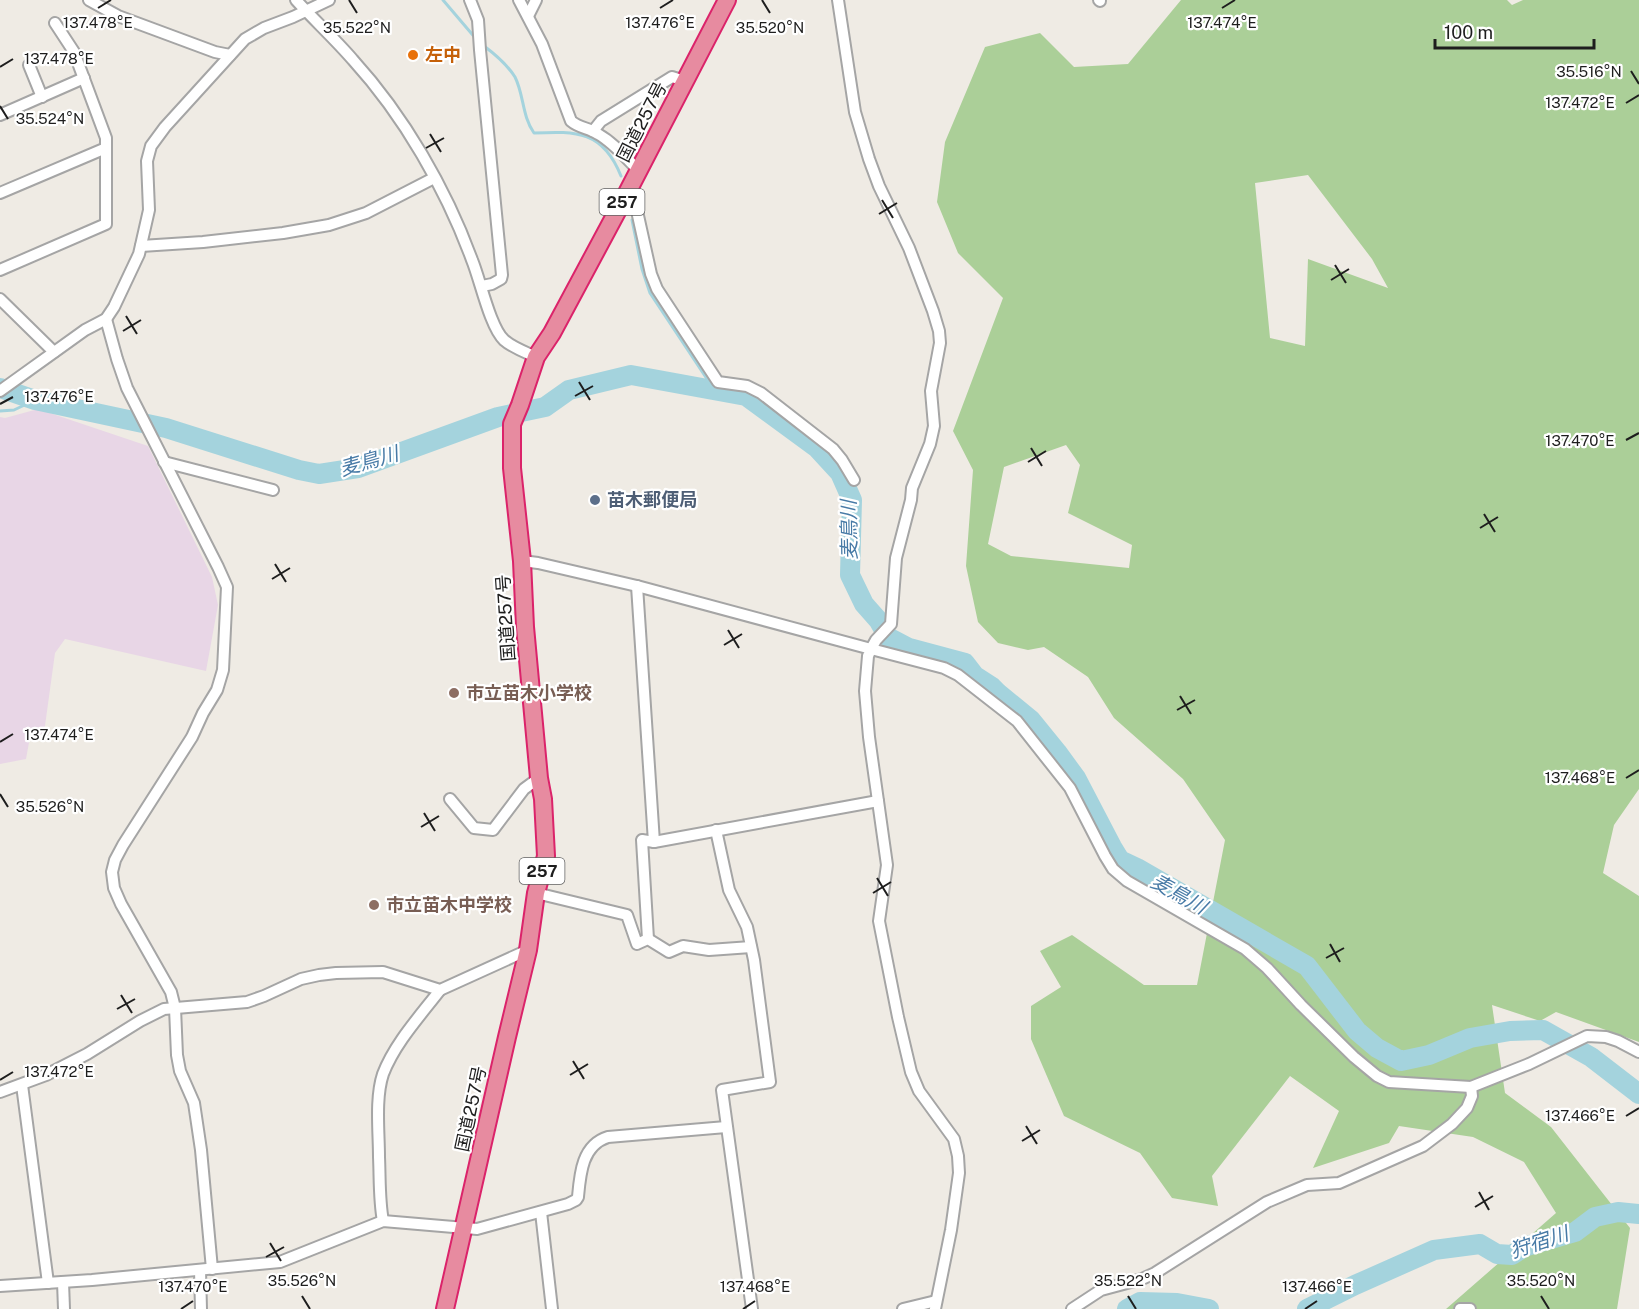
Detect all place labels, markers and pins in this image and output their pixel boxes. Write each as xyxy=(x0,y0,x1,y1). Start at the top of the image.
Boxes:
place label: 左中 xyxy=(425,44,461,65)
marker: 左中 xyxy=(406,48,420,62)
place label: 苗木郵便局 xyxy=(607,489,697,510)
marker: 苗木郵便局 xyxy=(588,493,602,507)
place label: 市立苗木小学校 xyxy=(466,682,592,703)
marker: 市立苗木小学校 xyxy=(447,686,461,700)
place label: 市立苗木中学校 xyxy=(386,894,512,915)
marker: 市立苗木中学校 xyxy=(367,898,381,912)

